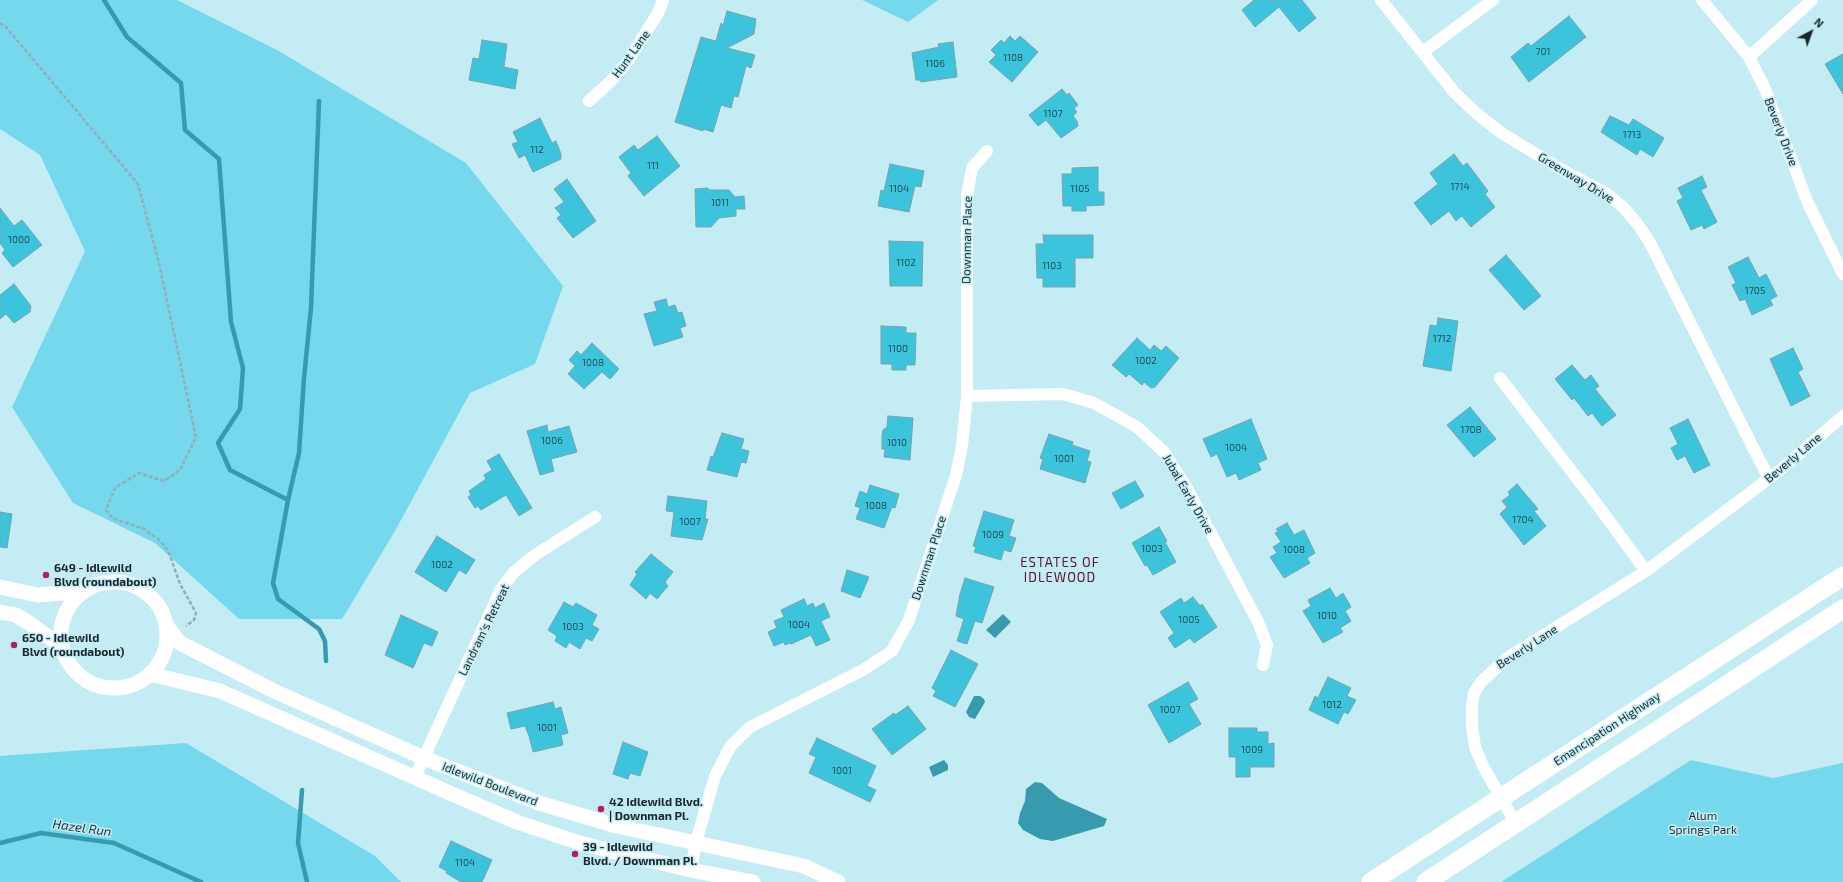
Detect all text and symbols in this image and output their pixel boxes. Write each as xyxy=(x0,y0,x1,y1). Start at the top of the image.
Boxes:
north arrow xyxy=(1791,12,1831,52)
text: N xyxy=(1812,15,1826,30)
street label: Hunt Lane xyxy=(609,27,653,81)
house number: 701 xyxy=(1535,46,1551,58)
house number: 1108 xyxy=(1003,52,1023,64)
house number: 1106 xyxy=(925,58,945,70)
street label: Beverly Drive xyxy=(1761,96,1801,168)
house number: 1107 xyxy=(1043,108,1063,120)
house number: 1713 xyxy=(1623,129,1641,141)
house number: 112 xyxy=(530,144,544,156)
street label: Greenway Drive xyxy=(1535,150,1617,206)
house number: 111 xyxy=(647,160,659,172)
house number: 1714 xyxy=(1450,181,1470,193)
house number: 1104 xyxy=(889,183,909,195)
house number: 1105 xyxy=(1070,183,1090,195)
street label: Downman Place xyxy=(959,196,975,284)
house number: 1011 xyxy=(711,197,729,209)
house number: 1000 xyxy=(8,234,30,246)
house number: 1102 xyxy=(896,257,916,269)
house number: 1103 xyxy=(1042,260,1062,272)
house number: 1705 xyxy=(1745,285,1765,297)
house number: 1712 xyxy=(1433,333,1451,345)
house number: 1100 xyxy=(888,343,908,355)
house number: 1002 xyxy=(1135,355,1157,367)
house number: 1008 xyxy=(582,357,604,369)
house number: 1708 xyxy=(1460,424,1482,436)
street label: Beverly Lane xyxy=(1762,430,1824,486)
house number: 1006 xyxy=(541,435,563,447)
house number: 1010 xyxy=(887,437,907,449)
house number: 1004 xyxy=(1225,442,1247,454)
street label: Jubal Early Drive xyxy=(1159,452,1217,536)
house number: 1001 xyxy=(1054,453,1074,465)
house number: 1008 xyxy=(865,500,887,512)
street label: Downman Place xyxy=(909,514,949,602)
house number: 1704 xyxy=(1512,514,1534,526)
house number: 1007 xyxy=(679,516,701,528)
house number: 1009 xyxy=(982,529,1004,541)
house number: 1003 xyxy=(1141,543,1163,555)
house number: 1008 xyxy=(1283,544,1305,556)
district label: ESTATES OF IDLEWOOD xyxy=(1020,555,1100,586)
house number: 1002 xyxy=(431,559,453,571)
place label: 649 - Idlewild Blvd (roundabout) xyxy=(54,561,156,589)
marker: 649 - Idlewild Blvd (roundabout) xyxy=(41,570,51,580)
street label: Landram's Retreat xyxy=(456,582,512,678)
house number: 1010 xyxy=(1317,610,1337,622)
house number: 1005 xyxy=(1178,614,1200,626)
house number: 1004 xyxy=(788,619,810,631)
house number: 1003 xyxy=(562,621,584,633)
street label: Beverly Lane xyxy=(1494,622,1560,672)
place label: 650 - Idlewild Blvd (roundabout) xyxy=(22,631,124,659)
marker: 650 - Idlewild Blvd (roundabout) xyxy=(9,640,19,650)
street label: Emancipation Highway xyxy=(1551,689,1663,769)
house number: 1012 xyxy=(1322,699,1342,711)
house number: 1007 xyxy=(1159,704,1181,716)
house number: 1001 xyxy=(537,722,557,734)
house number: 1009 xyxy=(1241,744,1263,756)
street label: Idlewild Boulevard xyxy=(440,759,540,809)
house number: 1001 xyxy=(832,765,852,777)
place label: 42 Idlewild Blvd. | Downman Pl. xyxy=(609,795,703,823)
marker: 42 Idlewild Blvd. | Downman Pl. xyxy=(596,804,606,814)
park label: Alum Springs Park xyxy=(1669,809,1737,837)
water label: Hazel Run xyxy=(52,816,112,840)
place label: 39 - Idlewild Blvd. / Downman Pl. xyxy=(583,840,697,868)
marker: 39 - Idlewild Blvd. / Downman Pl. xyxy=(570,849,580,859)
house number: 1104 xyxy=(455,857,475,869)

